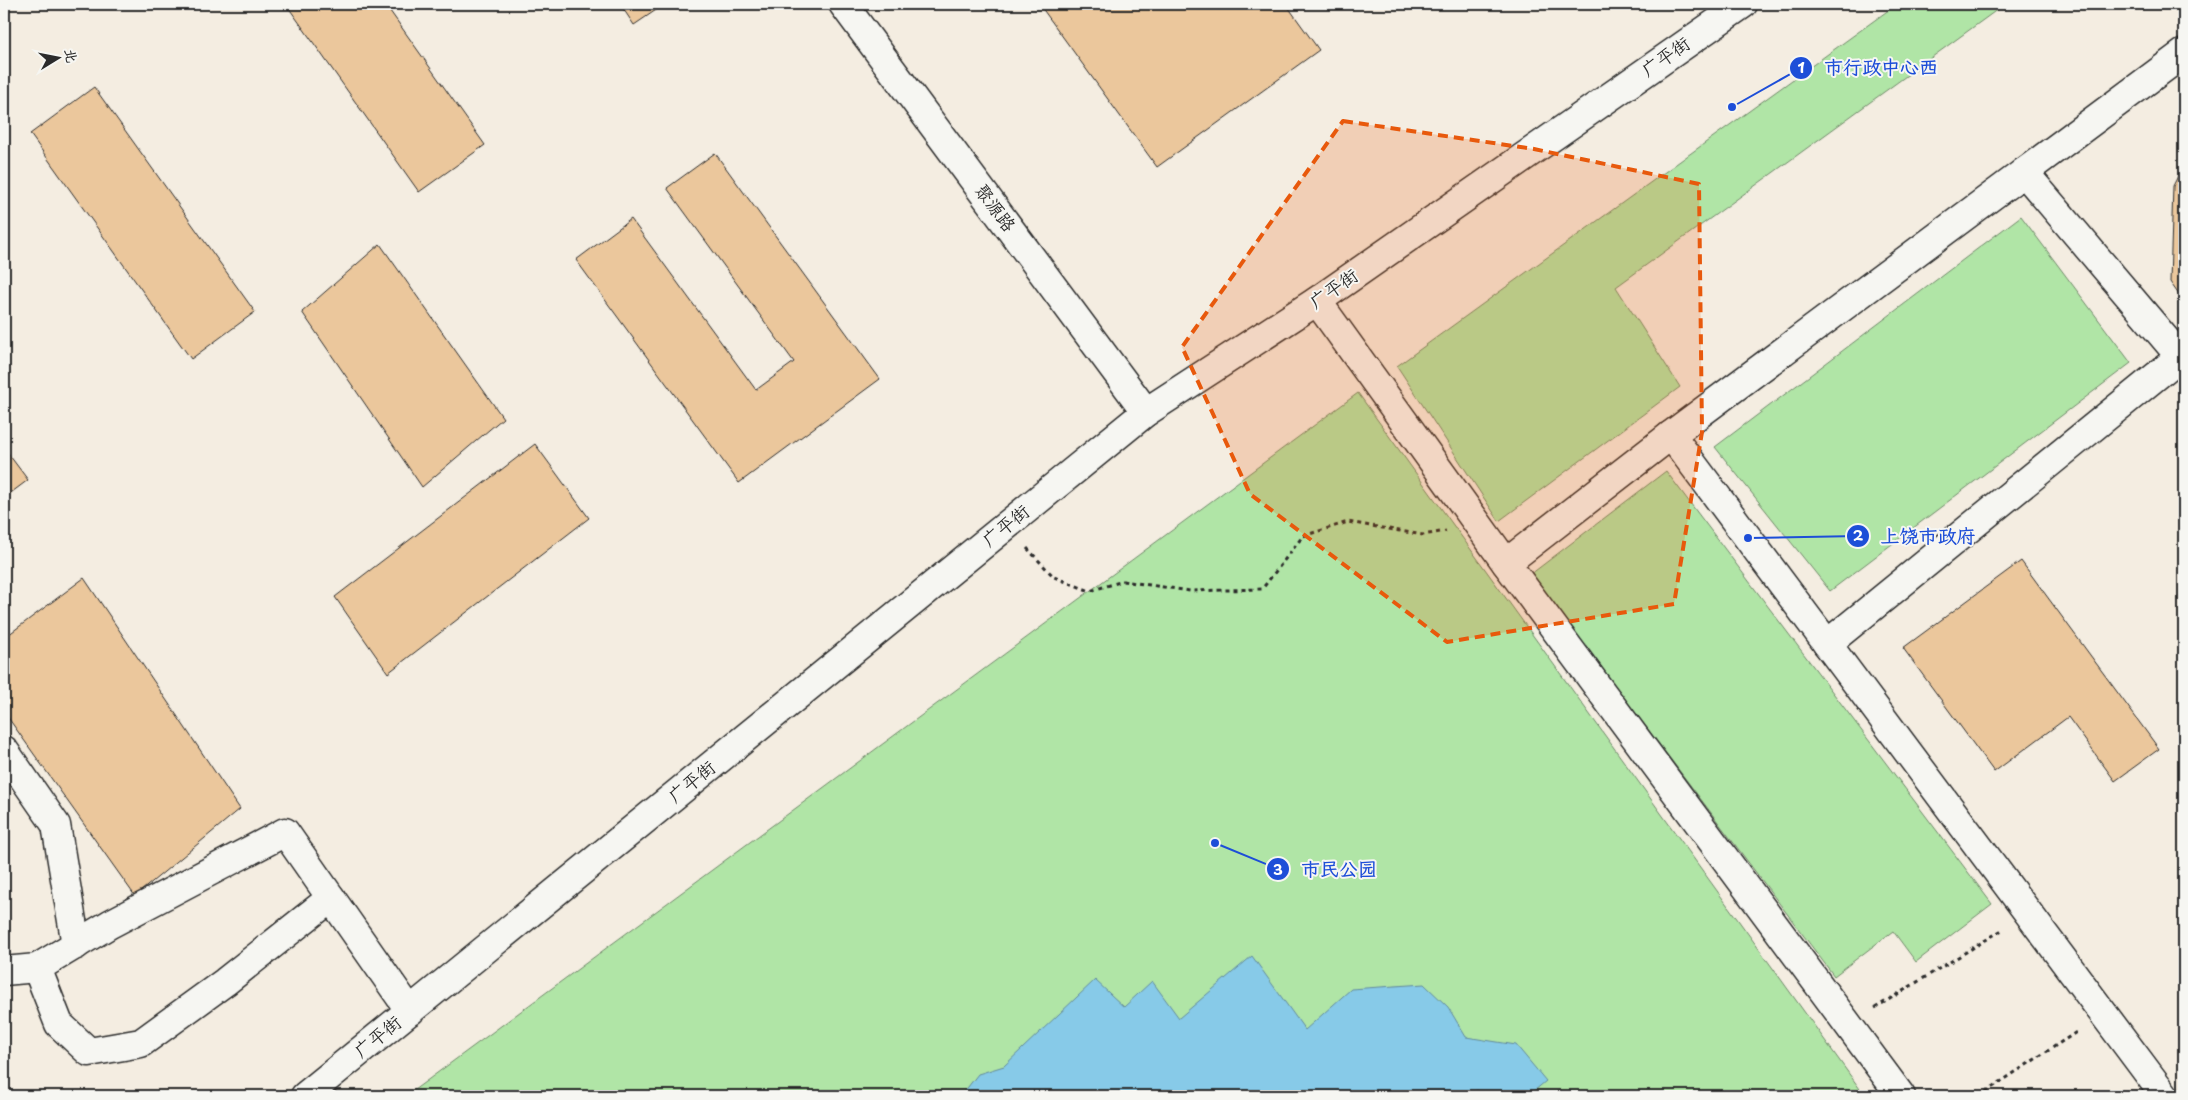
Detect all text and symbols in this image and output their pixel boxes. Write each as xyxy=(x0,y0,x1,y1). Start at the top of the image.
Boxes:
street label: 广平街 xyxy=(1635,29,1695,82)
north arrow xyxy=(32,32,82,82)
text: 北 xyxy=(60,47,83,64)
callout: 市行政中心西 xyxy=(1789,51,1948,85)
text: 市行政中心西 xyxy=(1824,52,1938,80)
text: 1 xyxy=(1797,55,1805,78)
street label: 聚源路 xyxy=(969,177,1023,237)
street label: 广平街 xyxy=(1303,261,1363,314)
street label: 广平街 xyxy=(976,497,1035,552)
callout: 上饶市政府 xyxy=(1845,519,1985,553)
text: 上饶市政府 xyxy=(1880,521,1976,549)
text: 2 xyxy=(1853,523,1864,546)
street label: 广平街 xyxy=(662,753,721,808)
callout: 市民公园 xyxy=(1266,852,1387,886)
text: 市民公园 xyxy=(1301,854,1377,882)
text: 3 xyxy=(1273,857,1283,880)
street label: 广平街 xyxy=(348,1008,407,1063)

